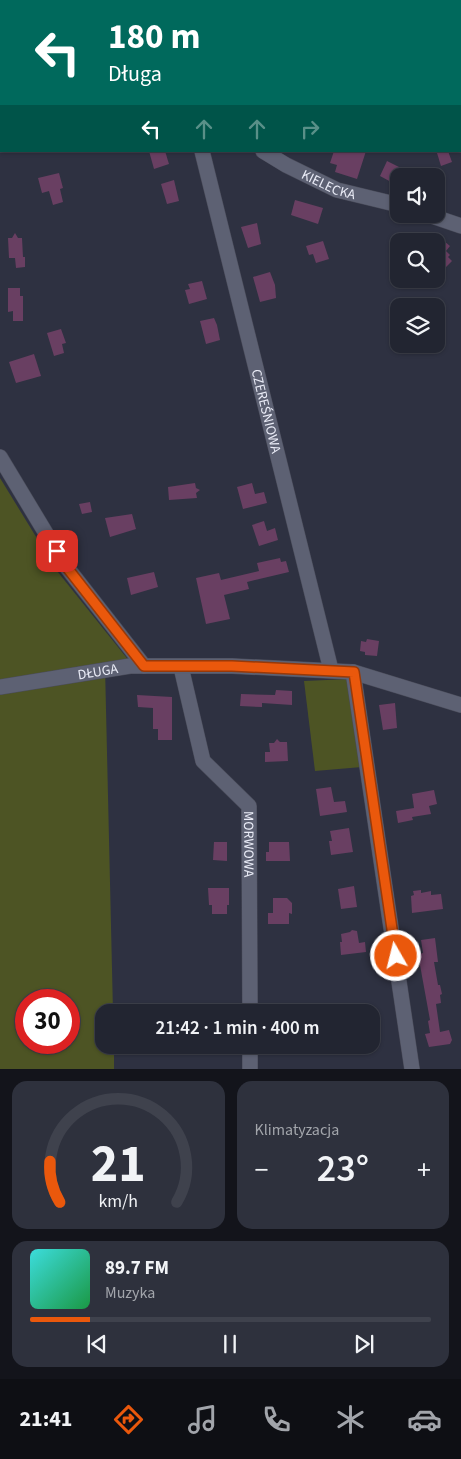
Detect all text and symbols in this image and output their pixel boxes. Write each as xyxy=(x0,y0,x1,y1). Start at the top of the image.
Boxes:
text: 180 m xyxy=(108,12,200,62)
icon: left xyxy=(25,20,90,85)
text: Długa xyxy=(108,58,162,90)
icon: left xyxy=(137,115,165,143)
icon: ahead xyxy=(190,115,218,143)
icon: ahead xyxy=(243,115,271,143)
icon: right xyxy=(296,115,324,143)
street label: KIELECKA xyxy=(298,165,358,205)
map controls xyxy=(390,168,445,353)
button: sound xyxy=(390,168,445,223)
button: search xyxy=(390,233,445,288)
button: layers xyxy=(390,298,445,353)
street label: CZEREŚNIOWA xyxy=(246,367,286,456)
pin xyxy=(36,530,78,572)
icon: arrive xyxy=(43,537,71,565)
street label: DŁUGA xyxy=(76,659,120,685)
street label: MORWOWA xyxy=(238,811,258,878)
position arrow xyxy=(369,929,421,981)
speed limit sign: 30 xyxy=(15,989,80,1054)
text: 21:42 · 1 min · 400 m xyxy=(155,1015,320,1042)
text: Klimatyzacja xyxy=(255,1119,339,1141)
text: 21 xyxy=(91,1128,146,1202)
text: 23° xyxy=(317,1142,369,1196)
text: − xyxy=(255,1150,268,1190)
text: + xyxy=(417,1150,431,1190)
text: km/h xyxy=(98,1189,138,1214)
text: 89.7 FM xyxy=(105,1255,169,1282)
text: Muzyka xyxy=(105,1282,155,1304)
icon: previous xyxy=(83,1330,111,1358)
icon: pause xyxy=(216,1330,244,1358)
icon: next xyxy=(350,1330,378,1358)
icon: directions xyxy=(111,1402,146,1437)
icon: music xyxy=(185,1402,220,1437)
icon: phone xyxy=(259,1402,294,1437)
icon: climate xyxy=(333,1402,368,1437)
icon: car xyxy=(407,1402,442,1437)
text: 21:41 xyxy=(19,1403,72,1435)

